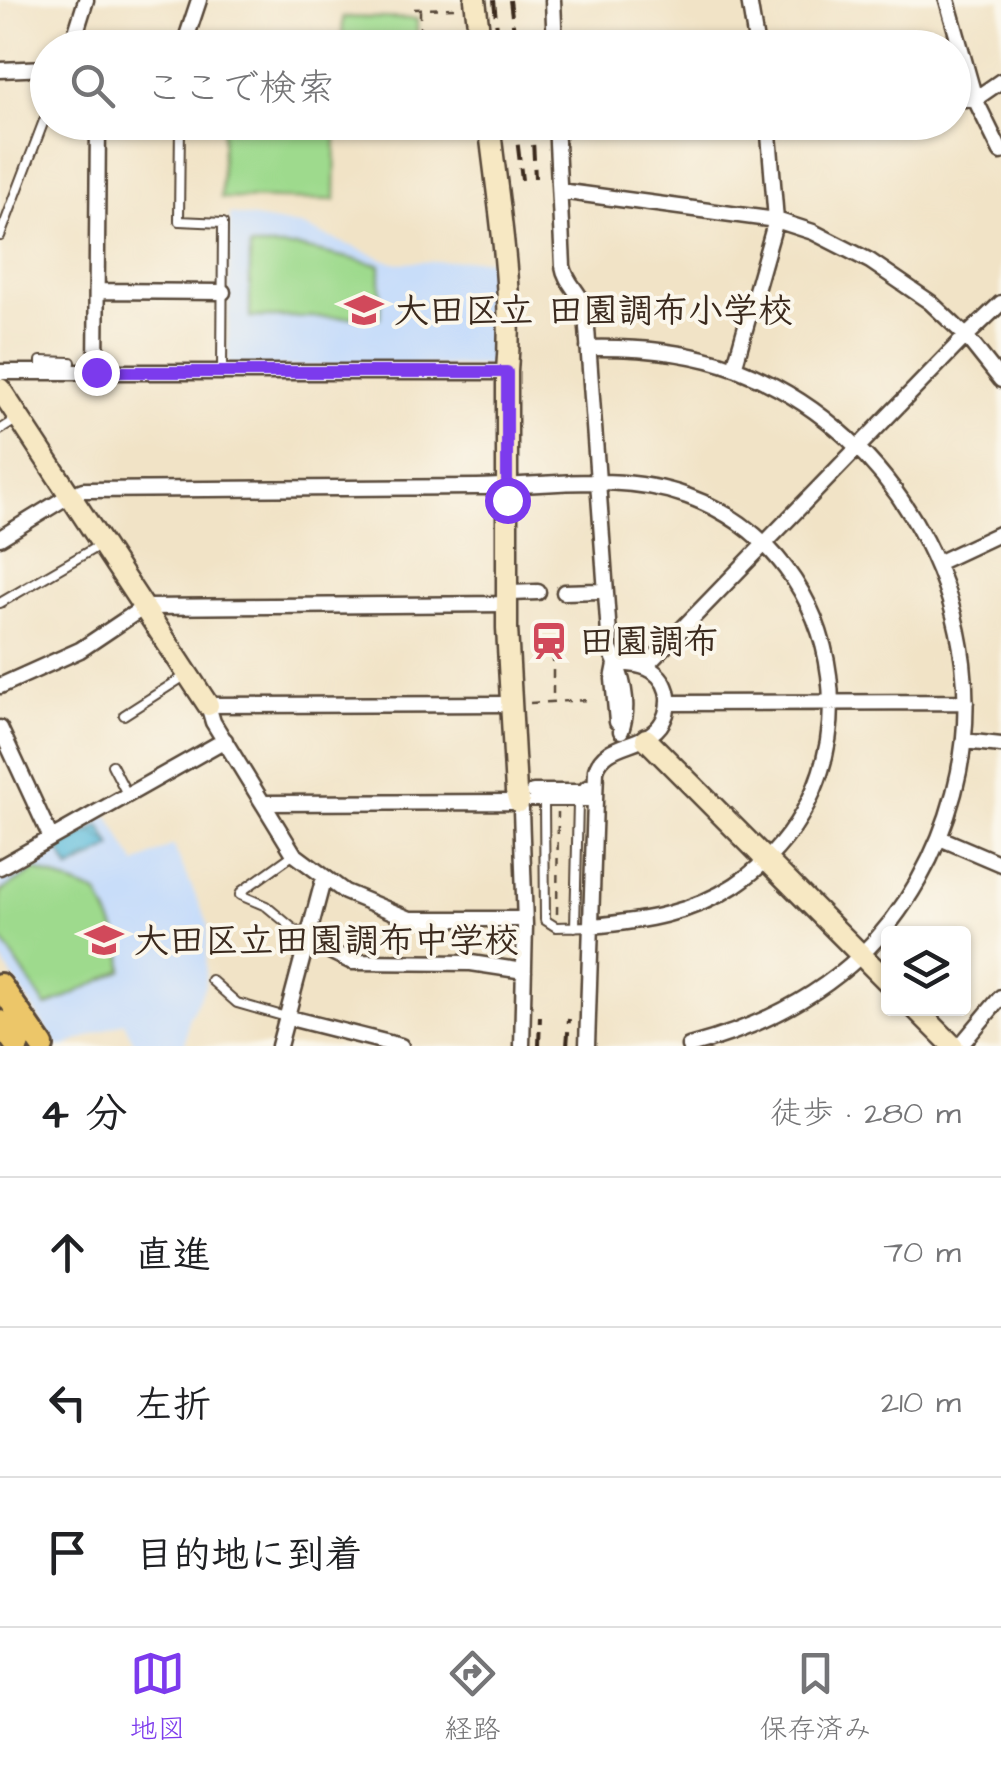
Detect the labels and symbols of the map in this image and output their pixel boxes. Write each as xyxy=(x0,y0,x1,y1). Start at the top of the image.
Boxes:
place label: 大田区立 田園調布小学校 xyxy=(394,287,793,336)
school or university icon: 大田区立 田園調布小学校 xyxy=(343,289,385,331)
route end xyxy=(74,350,120,396)
route start xyxy=(485,478,531,524)
place label: 田園調布 xyxy=(579,618,719,667)
station icon: 田園調布 xyxy=(528,620,570,662)
place label: 大田区立田園調布中学校 xyxy=(134,917,519,966)
school or university icon: 大田区立田園調布中学校 xyxy=(83,919,125,961)

